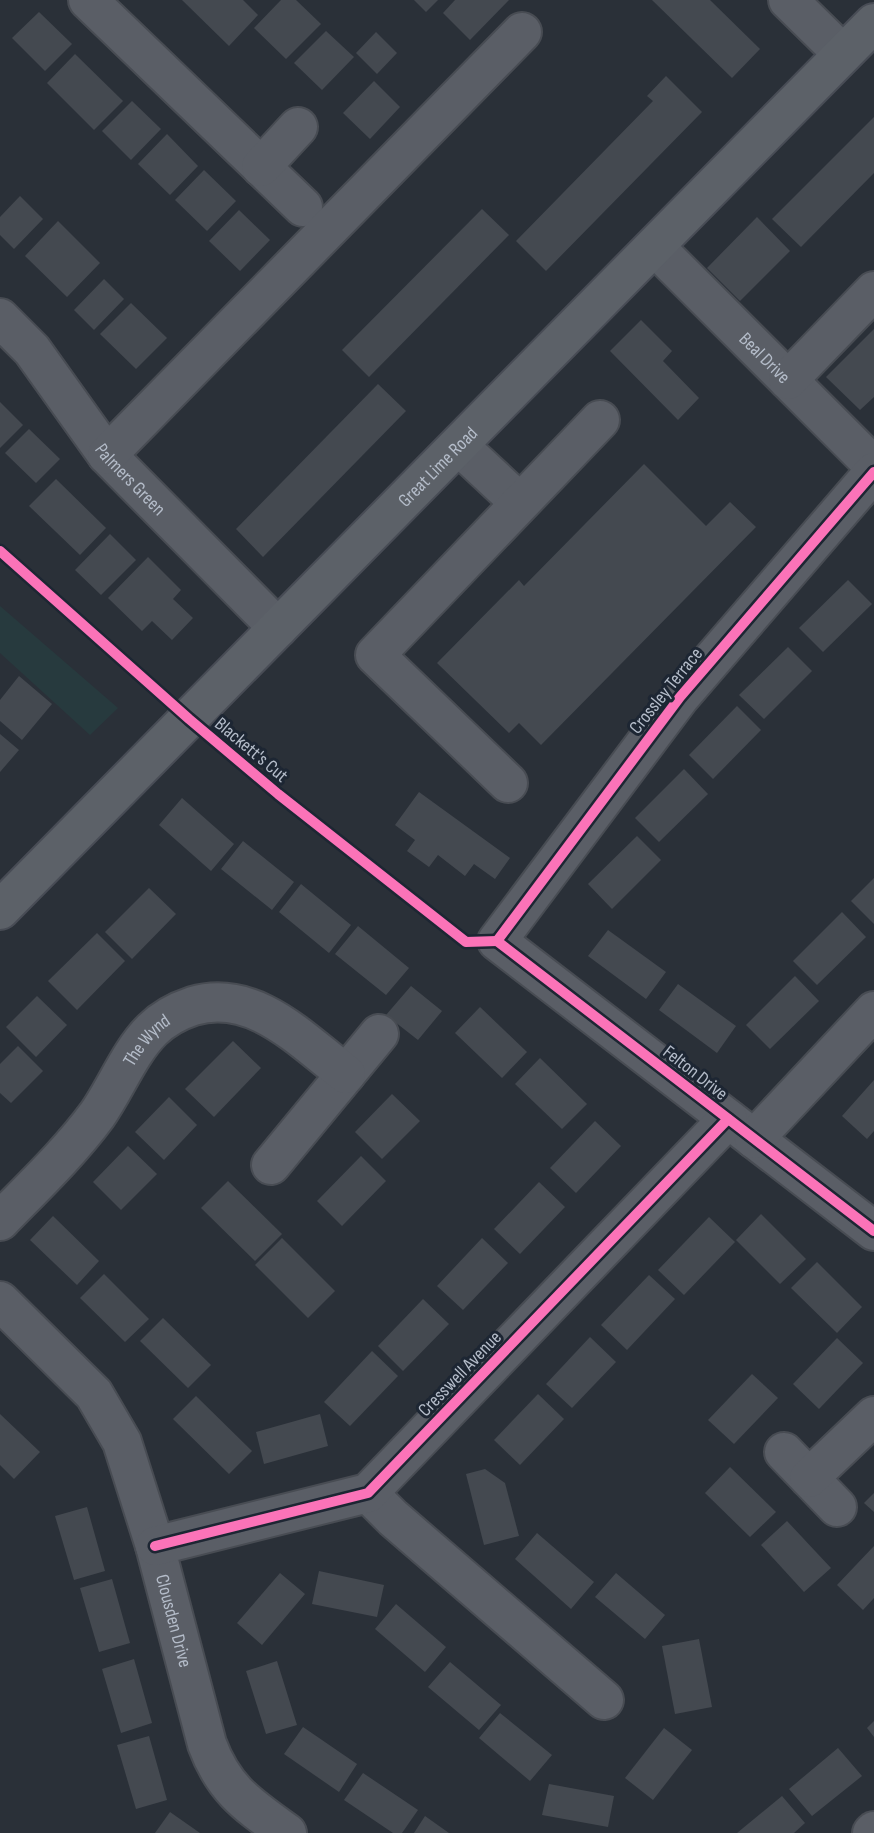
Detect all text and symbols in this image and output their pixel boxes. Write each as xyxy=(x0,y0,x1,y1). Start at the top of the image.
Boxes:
street label: Beal Drive xyxy=(734,328,795,389)
street label: Great Lime Road xyxy=(394,422,483,512)
street label: Palmers Green xyxy=(89,439,170,521)
street label: Crossley Terrace xyxy=(624,643,708,739)
street label: Blackett's Cut xyxy=(210,713,293,788)
street label: The Wynd xyxy=(118,1010,175,1071)
street label: Felton Drive xyxy=(658,1041,732,1106)
street label: Cresswell Avenue xyxy=(414,1326,507,1422)
street label: Clousden Drive xyxy=(150,1572,196,1670)

